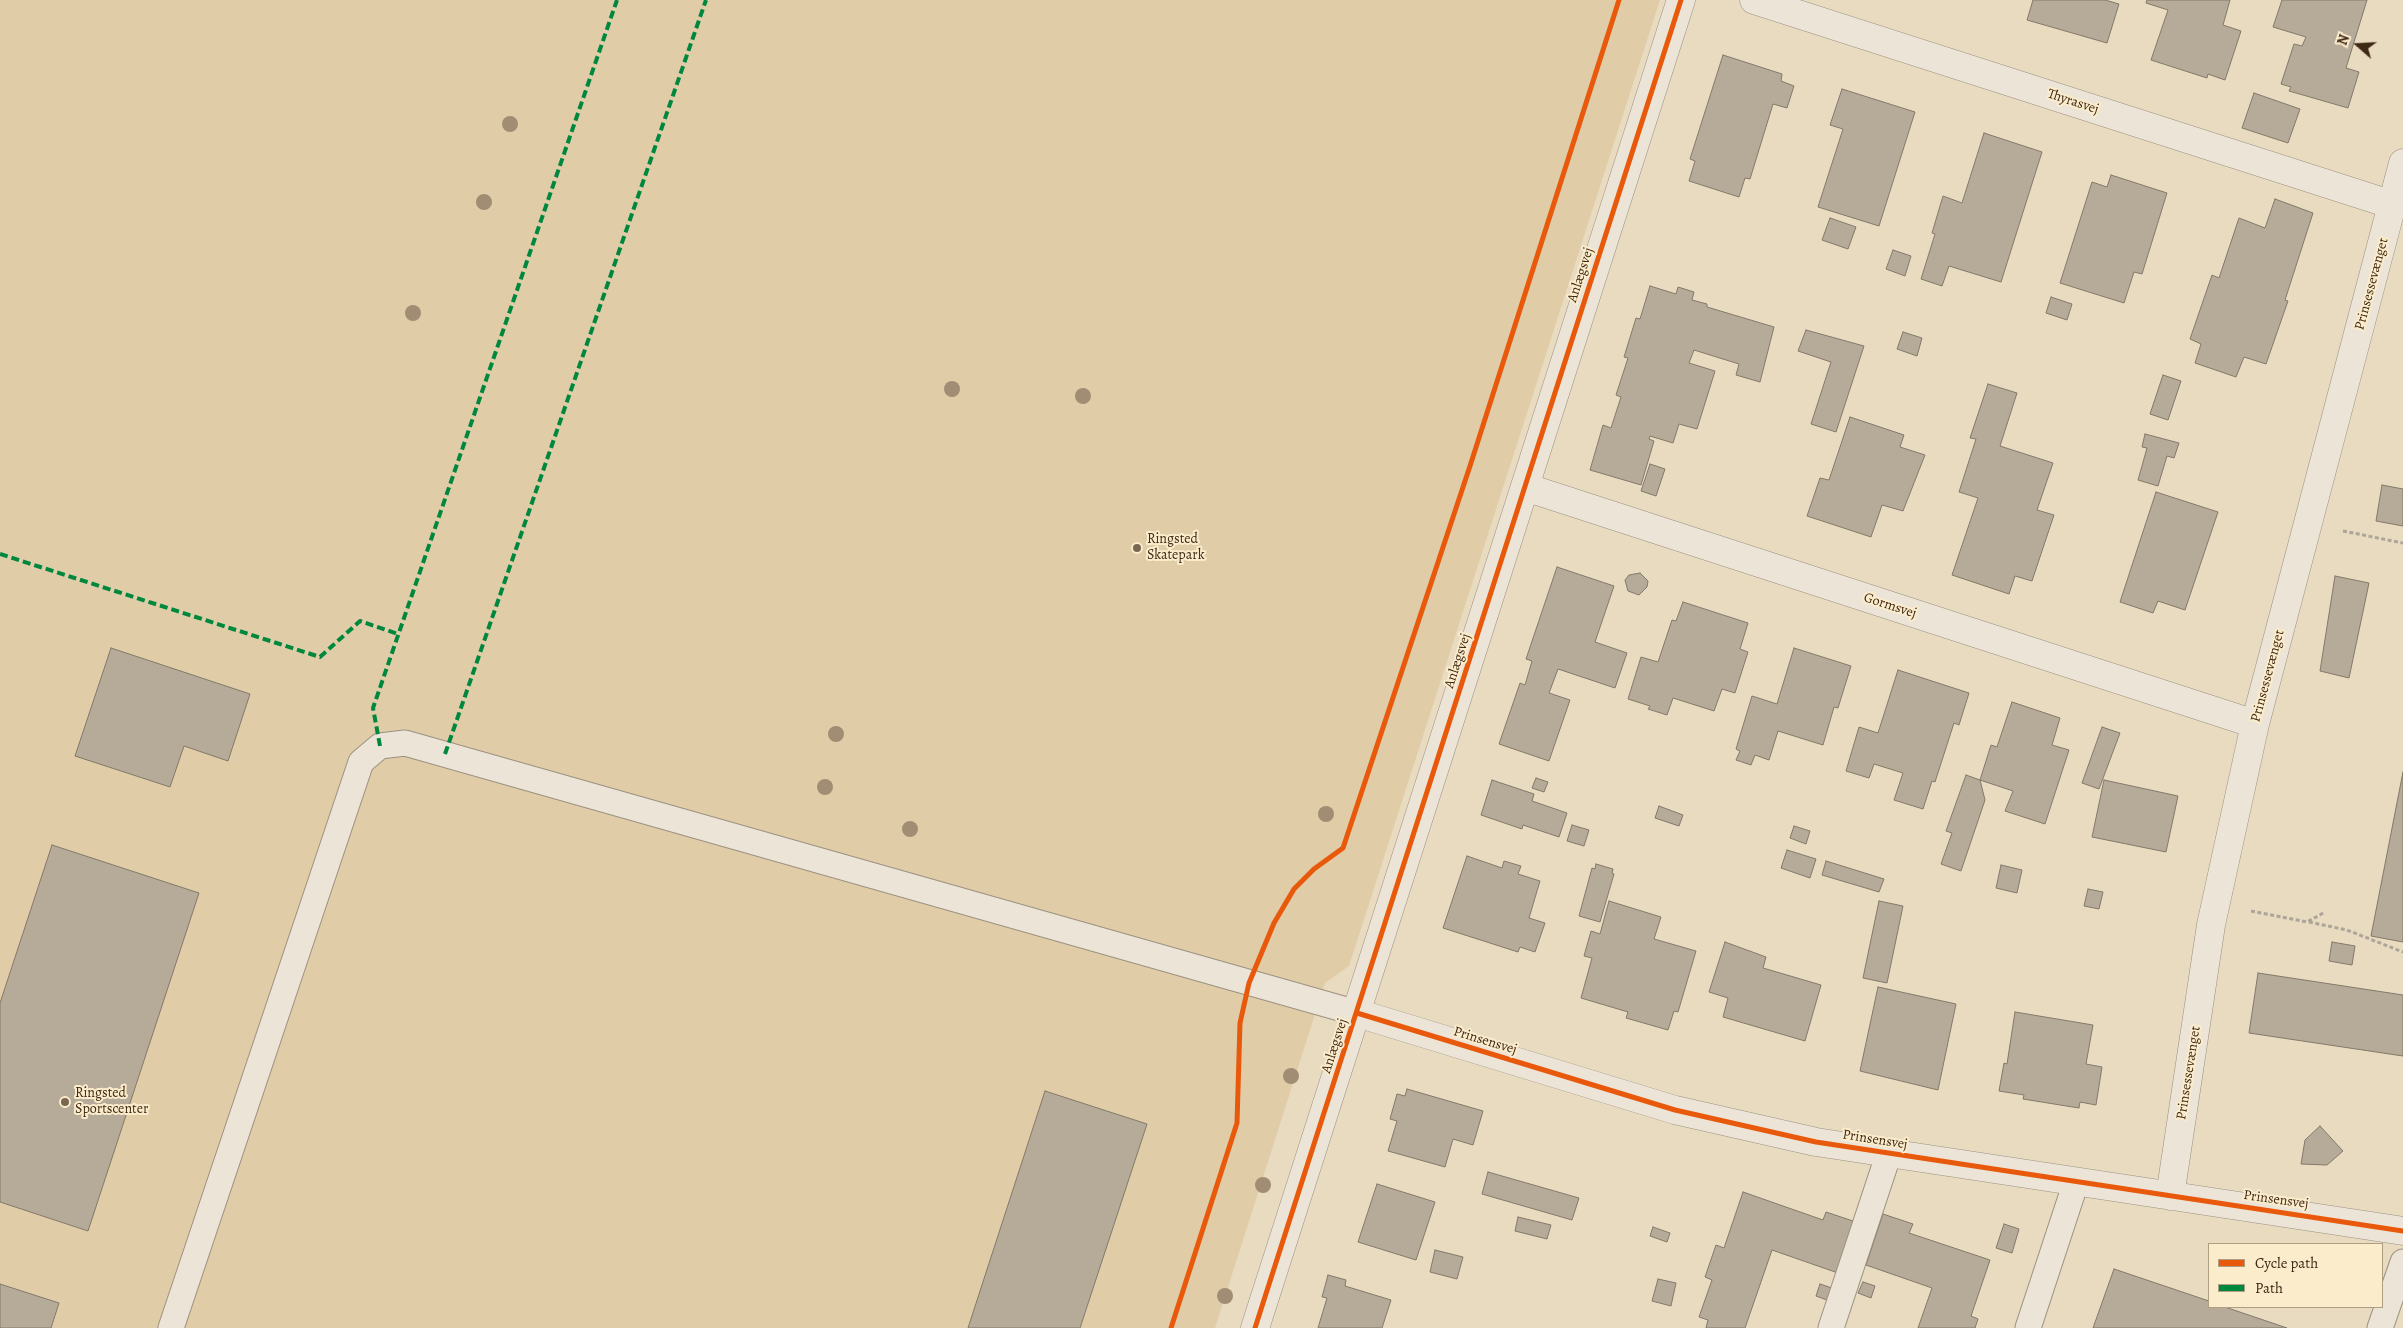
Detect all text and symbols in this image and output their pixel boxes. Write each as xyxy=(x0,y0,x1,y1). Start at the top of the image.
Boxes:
north arrow xyxy=(2333,20,2383,70)
text: N xyxy=(2333,32,2354,48)
street label: Thyrasvej xyxy=(2045,86,2101,118)
street label: Prinsessevænget xyxy=(2352,236,2392,332)
street label: Anlægsvej xyxy=(1564,246,1598,304)
place label: Ringsted Skatepark xyxy=(1147,532,1205,564)
marker: Ringsted Skatepark xyxy=(1131,542,1143,554)
street label: Gormsvej xyxy=(1862,590,1918,622)
street label: Prinsessevænget xyxy=(2248,628,2288,724)
street label: Anlægsvej xyxy=(1441,632,1475,690)
street label: Anlægsvej xyxy=(1318,1017,1352,1075)
street label: Prinsensvej xyxy=(1451,1023,1519,1059)
street label: Prinsessevænget xyxy=(2173,1025,2205,1121)
place label: Ringsted Sportscenter xyxy=(75,1086,148,1118)
marker: Ringsted Sportscenter xyxy=(59,1096,71,1108)
street label: Prinsensvej xyxy=(1841,1127,1909,1153)
street label: Prinsensvej xyxy=(2242,1187,2310,1213)
legend xyxy=(2208,1243,2383,1308)
text: Cycle path xyxy=(2255,1253,2318,1273)
text: Path xyxy=(2255,1278,2283,1298)

